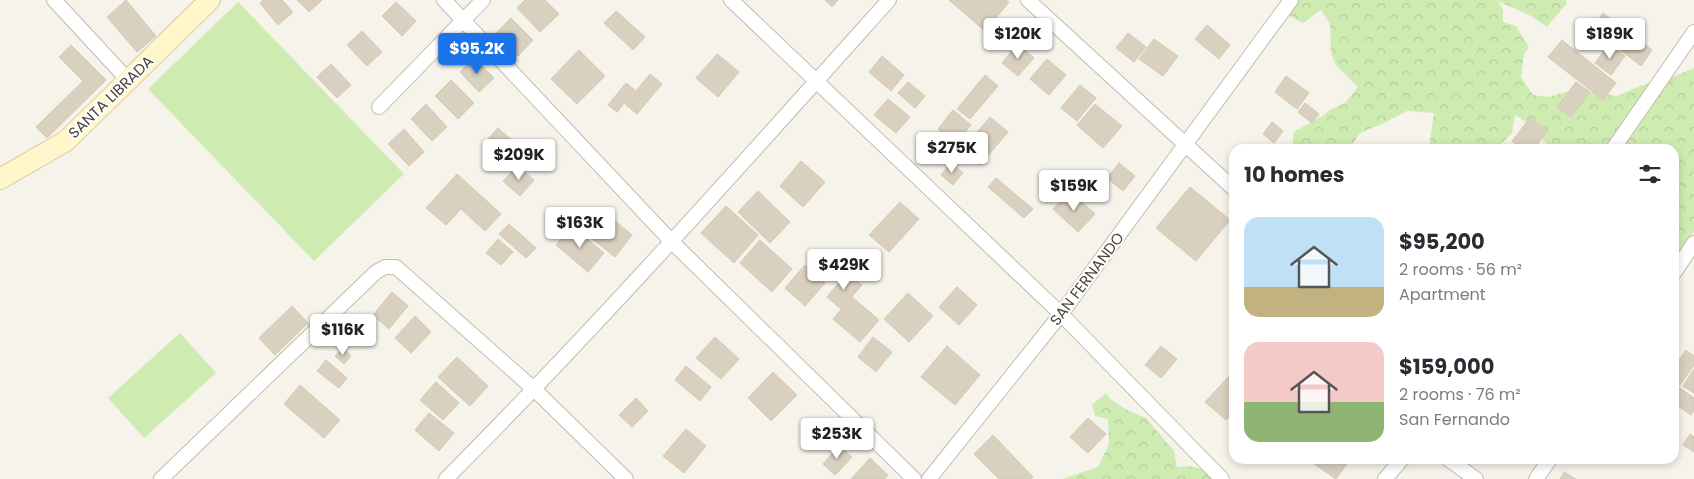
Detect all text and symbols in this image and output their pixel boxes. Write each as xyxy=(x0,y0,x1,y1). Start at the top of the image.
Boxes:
pin: $120K xyxy=(983,18,1053,60)
pin: $189K xyxy=(1575,18,1645,60)
text: $120K xyxy=(994,22,1042,45)
text: $189K xyxy=(1586,22,1634,45)
pin: $95.2K xyxy=(436,32,518,75)
text: $95.2K xyxy=(449,37,505,60)
street label: SANTA LIBRADA xyxy=(63,51,158,143)
pin: $275K xyxy=(917,132,987,174)
text: $275K xyxy=(927,136,977,159)
pin: $209K xyxy=(484,138,554,181)
text: $209K xyxy=(493,143,545,166)
text: 10 homes xyxy=(1244,160,1344,189)
icon: filters xyxy=(1636,160,1664,188)
pin: $159K xyxy=(1039,170,1109,212)
text: $159K xyxy=(1050,174,1098,197)
pin: $163K xyxy=(545,206,615,249)
text: $163K xyxy=(556,211,604,234)
text: $95,200 xyxy=(1399,227,1485,256)
street label: SAN FERNANDO xyxy=(1045,228,1129,330)
icon: home xyxy=(1284,237,1344,297)
pin: $429K xyxy=(809,248,879,291)
text: $429K xyxy=(818,253,870,276)
text: 2 rooms · 56 m² xyxy=(1399,258,1522,281)
text: Apartment xyxy=(1399,283,1486,306)
pin: $116K xyxy=(308,314,378,356)
text: $116K xyxy=(321,318,365,341)
text: $159,000 xyxy=(1399,352,1494,381)
icon: home xyxy=(1284,362,1344,422)
text: 2 rooms · 76 m² xyxy=(1399,383,1521,406)
text: San Fernando xyxy=(1399,408,1510,431)
pin: $253K xyxy=(802,418,872,460)
text: $253K xyxy=(812,422,862,445)

